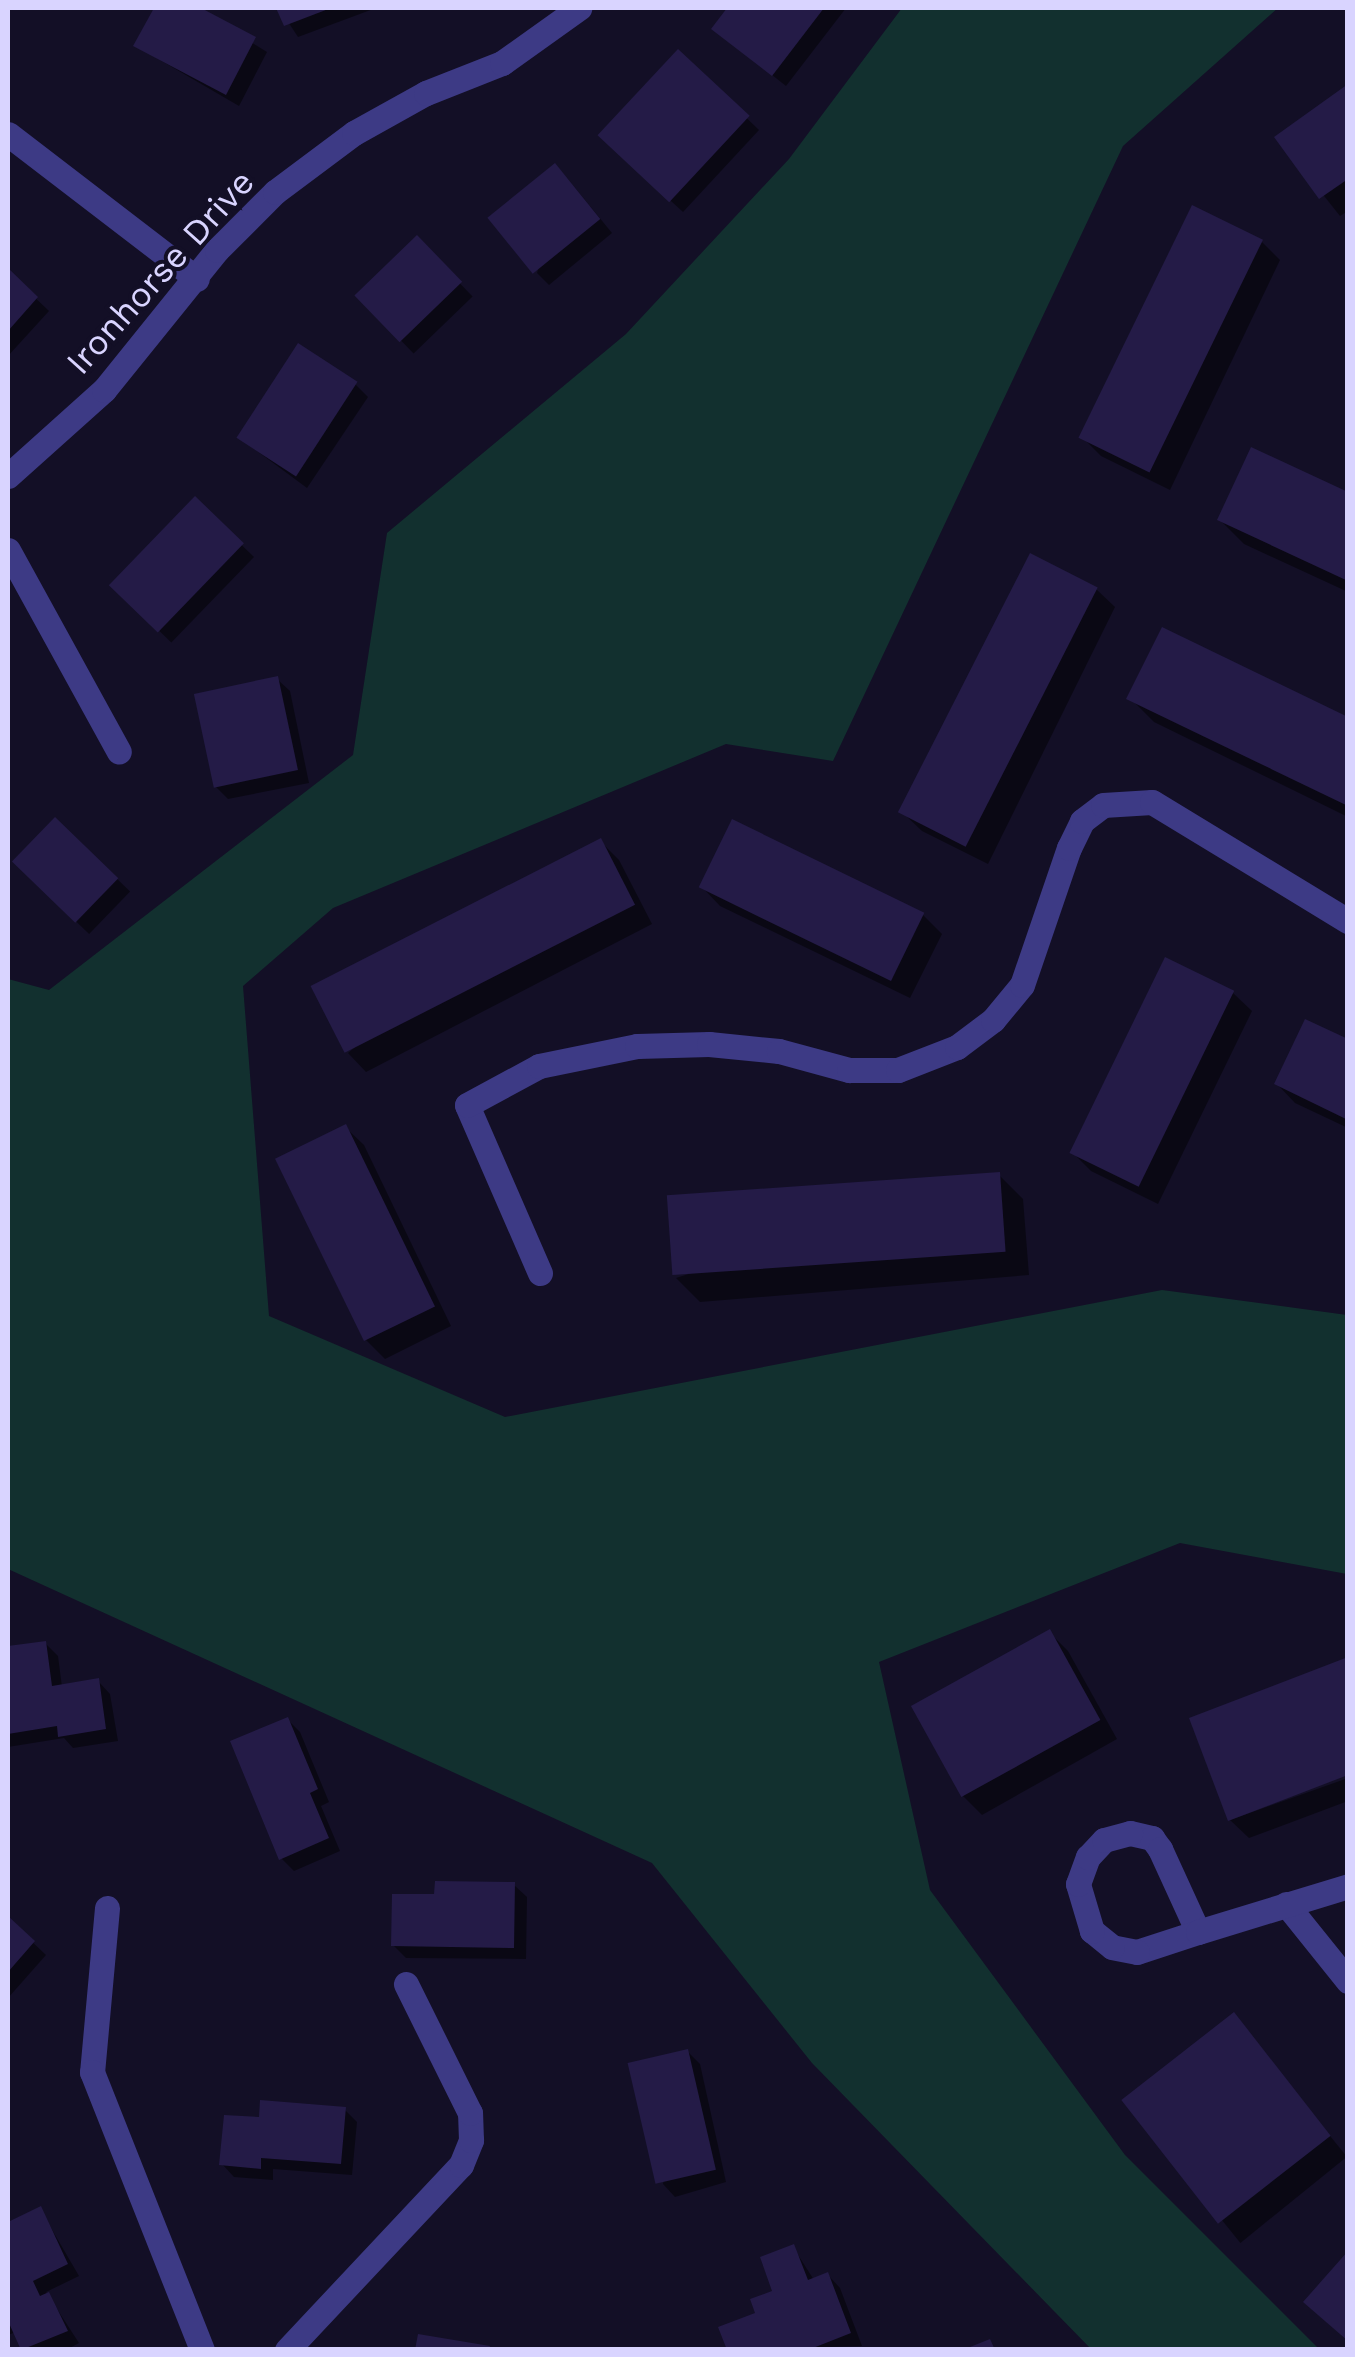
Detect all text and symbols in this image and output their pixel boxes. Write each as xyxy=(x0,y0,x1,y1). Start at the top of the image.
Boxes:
street label: Ironhorse Drive xyxy=(57,161,263,383)

